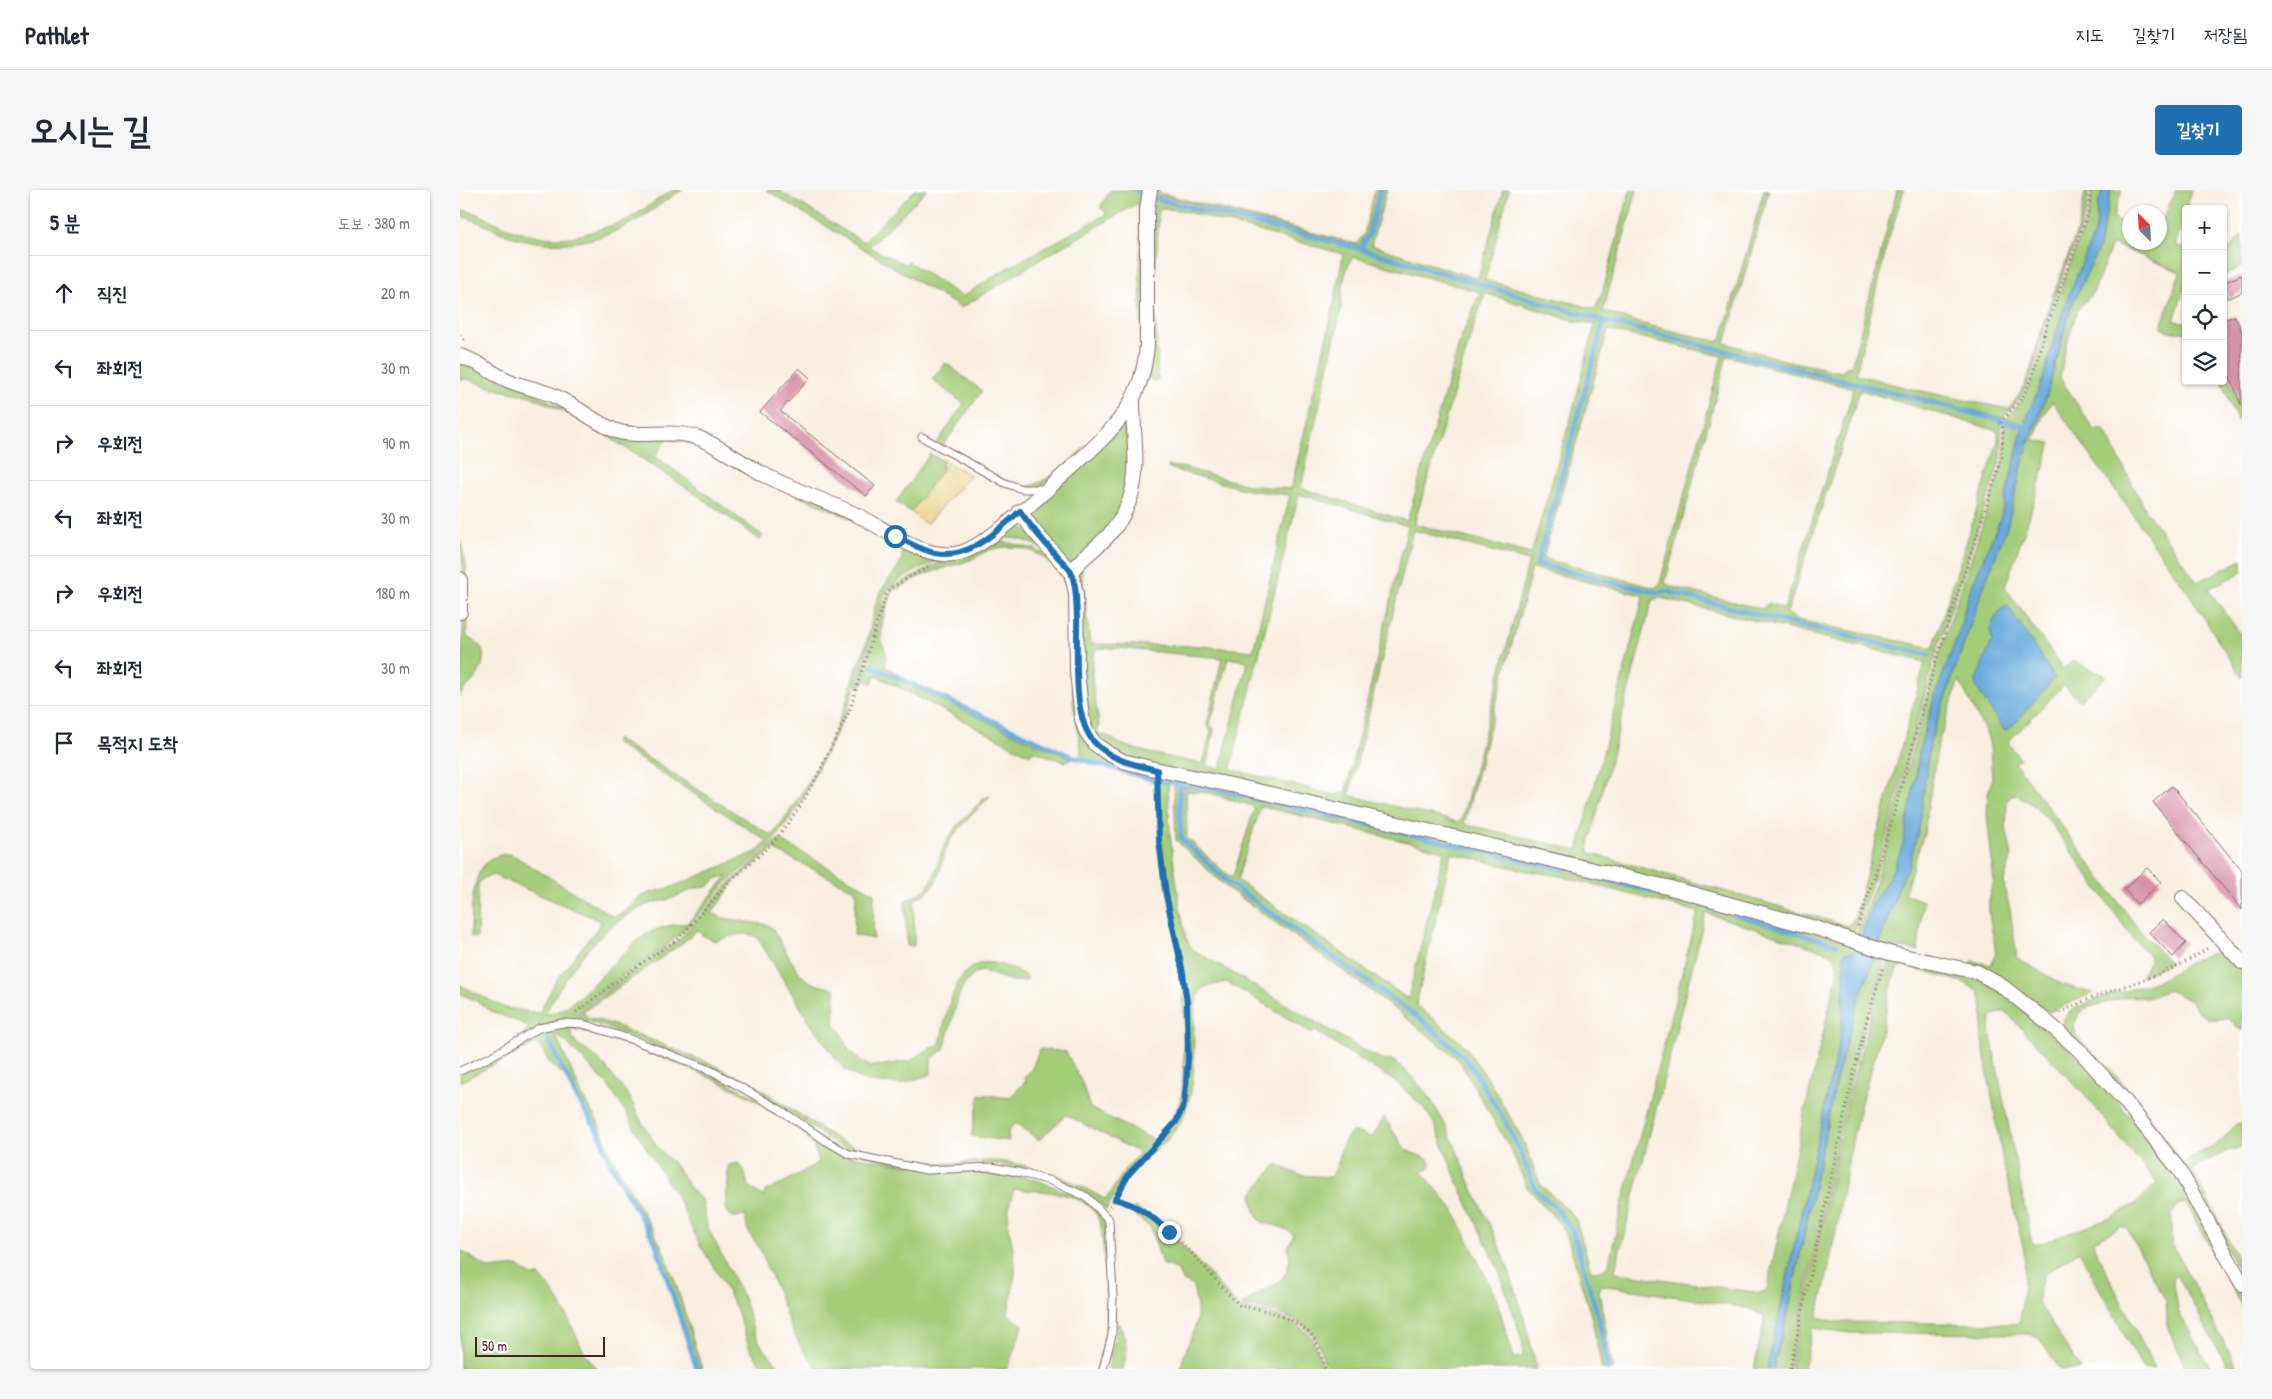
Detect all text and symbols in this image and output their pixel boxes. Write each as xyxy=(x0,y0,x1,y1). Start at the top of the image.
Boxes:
text: Pathlet xyxy=(25,19,88,51)
text: 지도 xyxy=(2075,22,2104,47)
text: 길찾기 xyxy=(2132,22,2176,47)
text: 저장됨 xyxy=(2204,22,2247,47)
button: 길찾기 xyxy=(2155,105,2242,155)
text: 오시는 길 xyxy=(30,106,151,153)
north arrow xyxy=(2122,205,2167,250)
map controls xyxy=(2182,205,2227,385)
button: + xyxy=(2182,205,2227,250)
text: 5 분 xyxy=(50,208,81,237)
text: 도보 · 380 m xyxy=(338,212,410,234)
button: − xyxy=(2182,250,2227,295)
icon: ahead xyxy=(50,279,78,307)
text: 직진 xyxy=(97,280,128,306)
text: 20 m xyxy=(381,282,410,304)
button: locate xyxy=(2182,295,2227,340)
button: layers xyxy=(2182,340,2227,385)
icon: left xyxy=(50,354,78,382)
text: 좌회전 xyxy=(97,355,143,381)
text: 30 m xyxy=(381,357,410,379)
icon: right xyxy=(50,429,78,457)
text: 우회전 xyxy=(97,430,143,456)
text: 90 m xyxy=(382,432,410,454)
icon: left xyxy=(50,504,78,532)
text: 좌회전 xyxy=(97,505,143,531)
text: 30 m xyxy=(381,507,410,529)
route start xyxy=(884,525,907,548)
icon: right xyxy=(50,579,78,607)
text: 우회전 xyxy=(97,580,143,606)
text: 180 m xyxy=(376,582,410,604)
icon: left xyxy=(50,654,78,682)
text: 좌회전 xyxy=(97,655,143,681)
text: 30 m xyxy=(381,657,410,679)
icon: arrive xyxy=(50,729,78,757)
text: 목적지 도착 xyxy=(97,730,178,756)
route end xyxy=(1158,1221,1181,1244)
scale bar xyxy=(475,1334,605,1357)
text: 50 m xyxy=(482,1336,507,1355)

